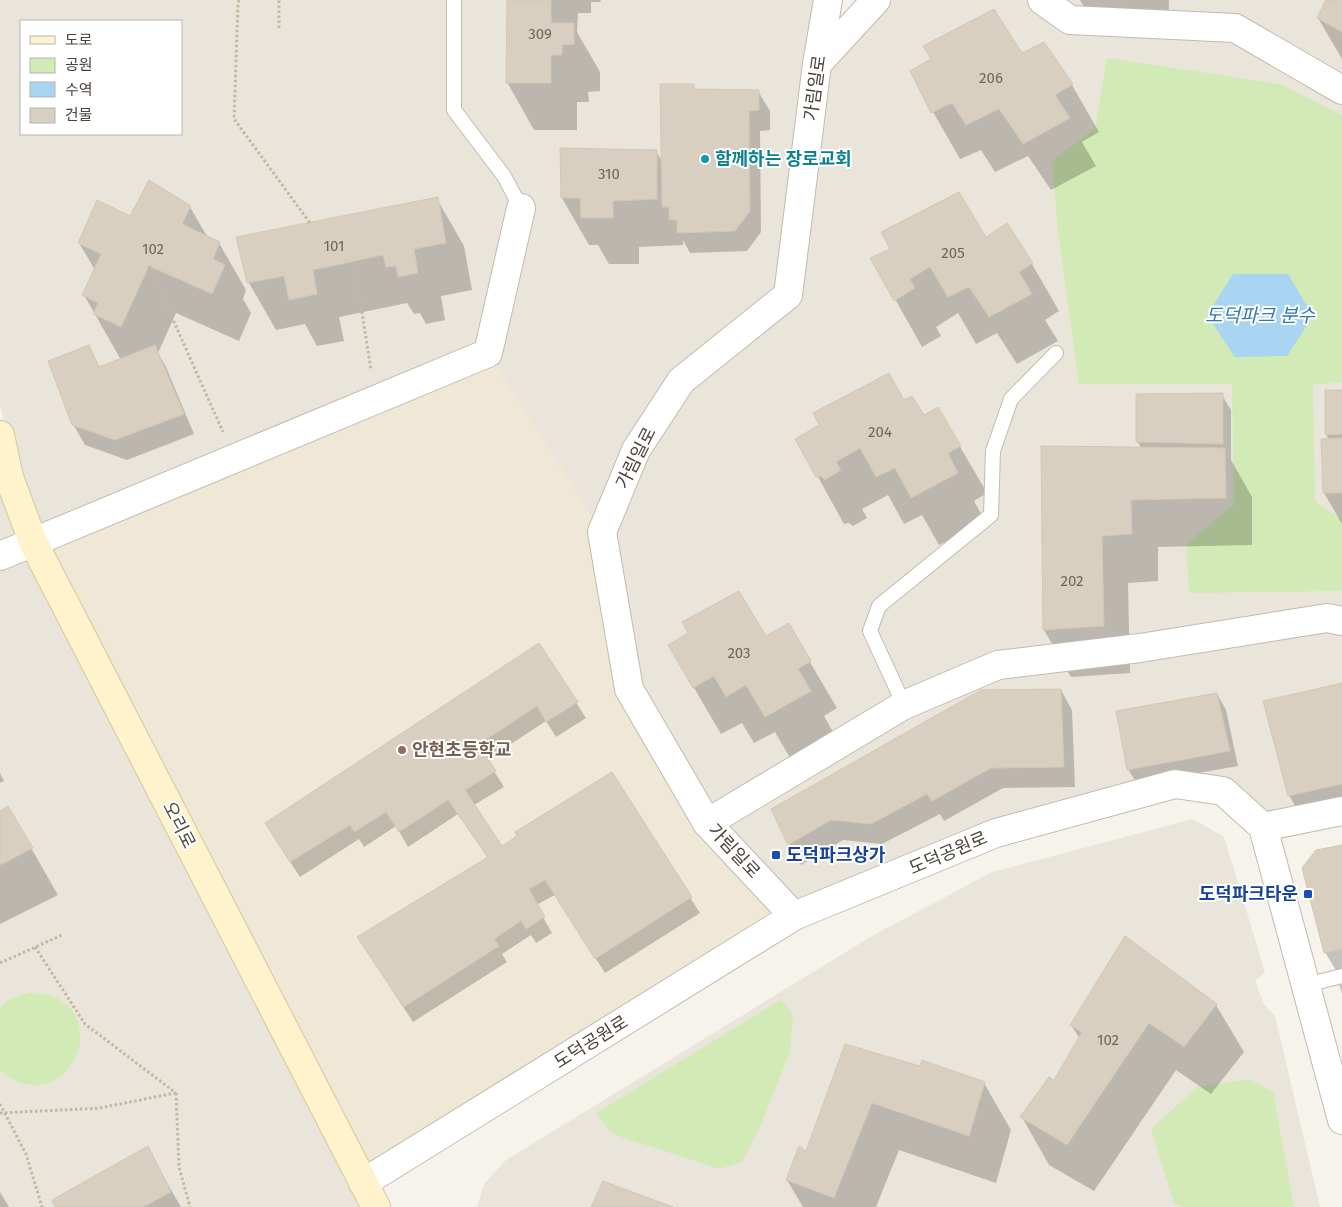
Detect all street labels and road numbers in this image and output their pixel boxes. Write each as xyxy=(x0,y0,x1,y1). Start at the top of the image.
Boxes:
street label: 가림일로 xyxy=(799,54,831,122)
street label: 가림일로 xyxy=(611,423,661,493)
street label: 오리로 xyxy=(158,798,200,852)
street label: 가림일로 xyxy=(703,819,765,883)
street label: 도덕공원로 xyxy=(906,827,990,879)
street label: 도덕공원로 xyxy=(550,1011,632,1073)

